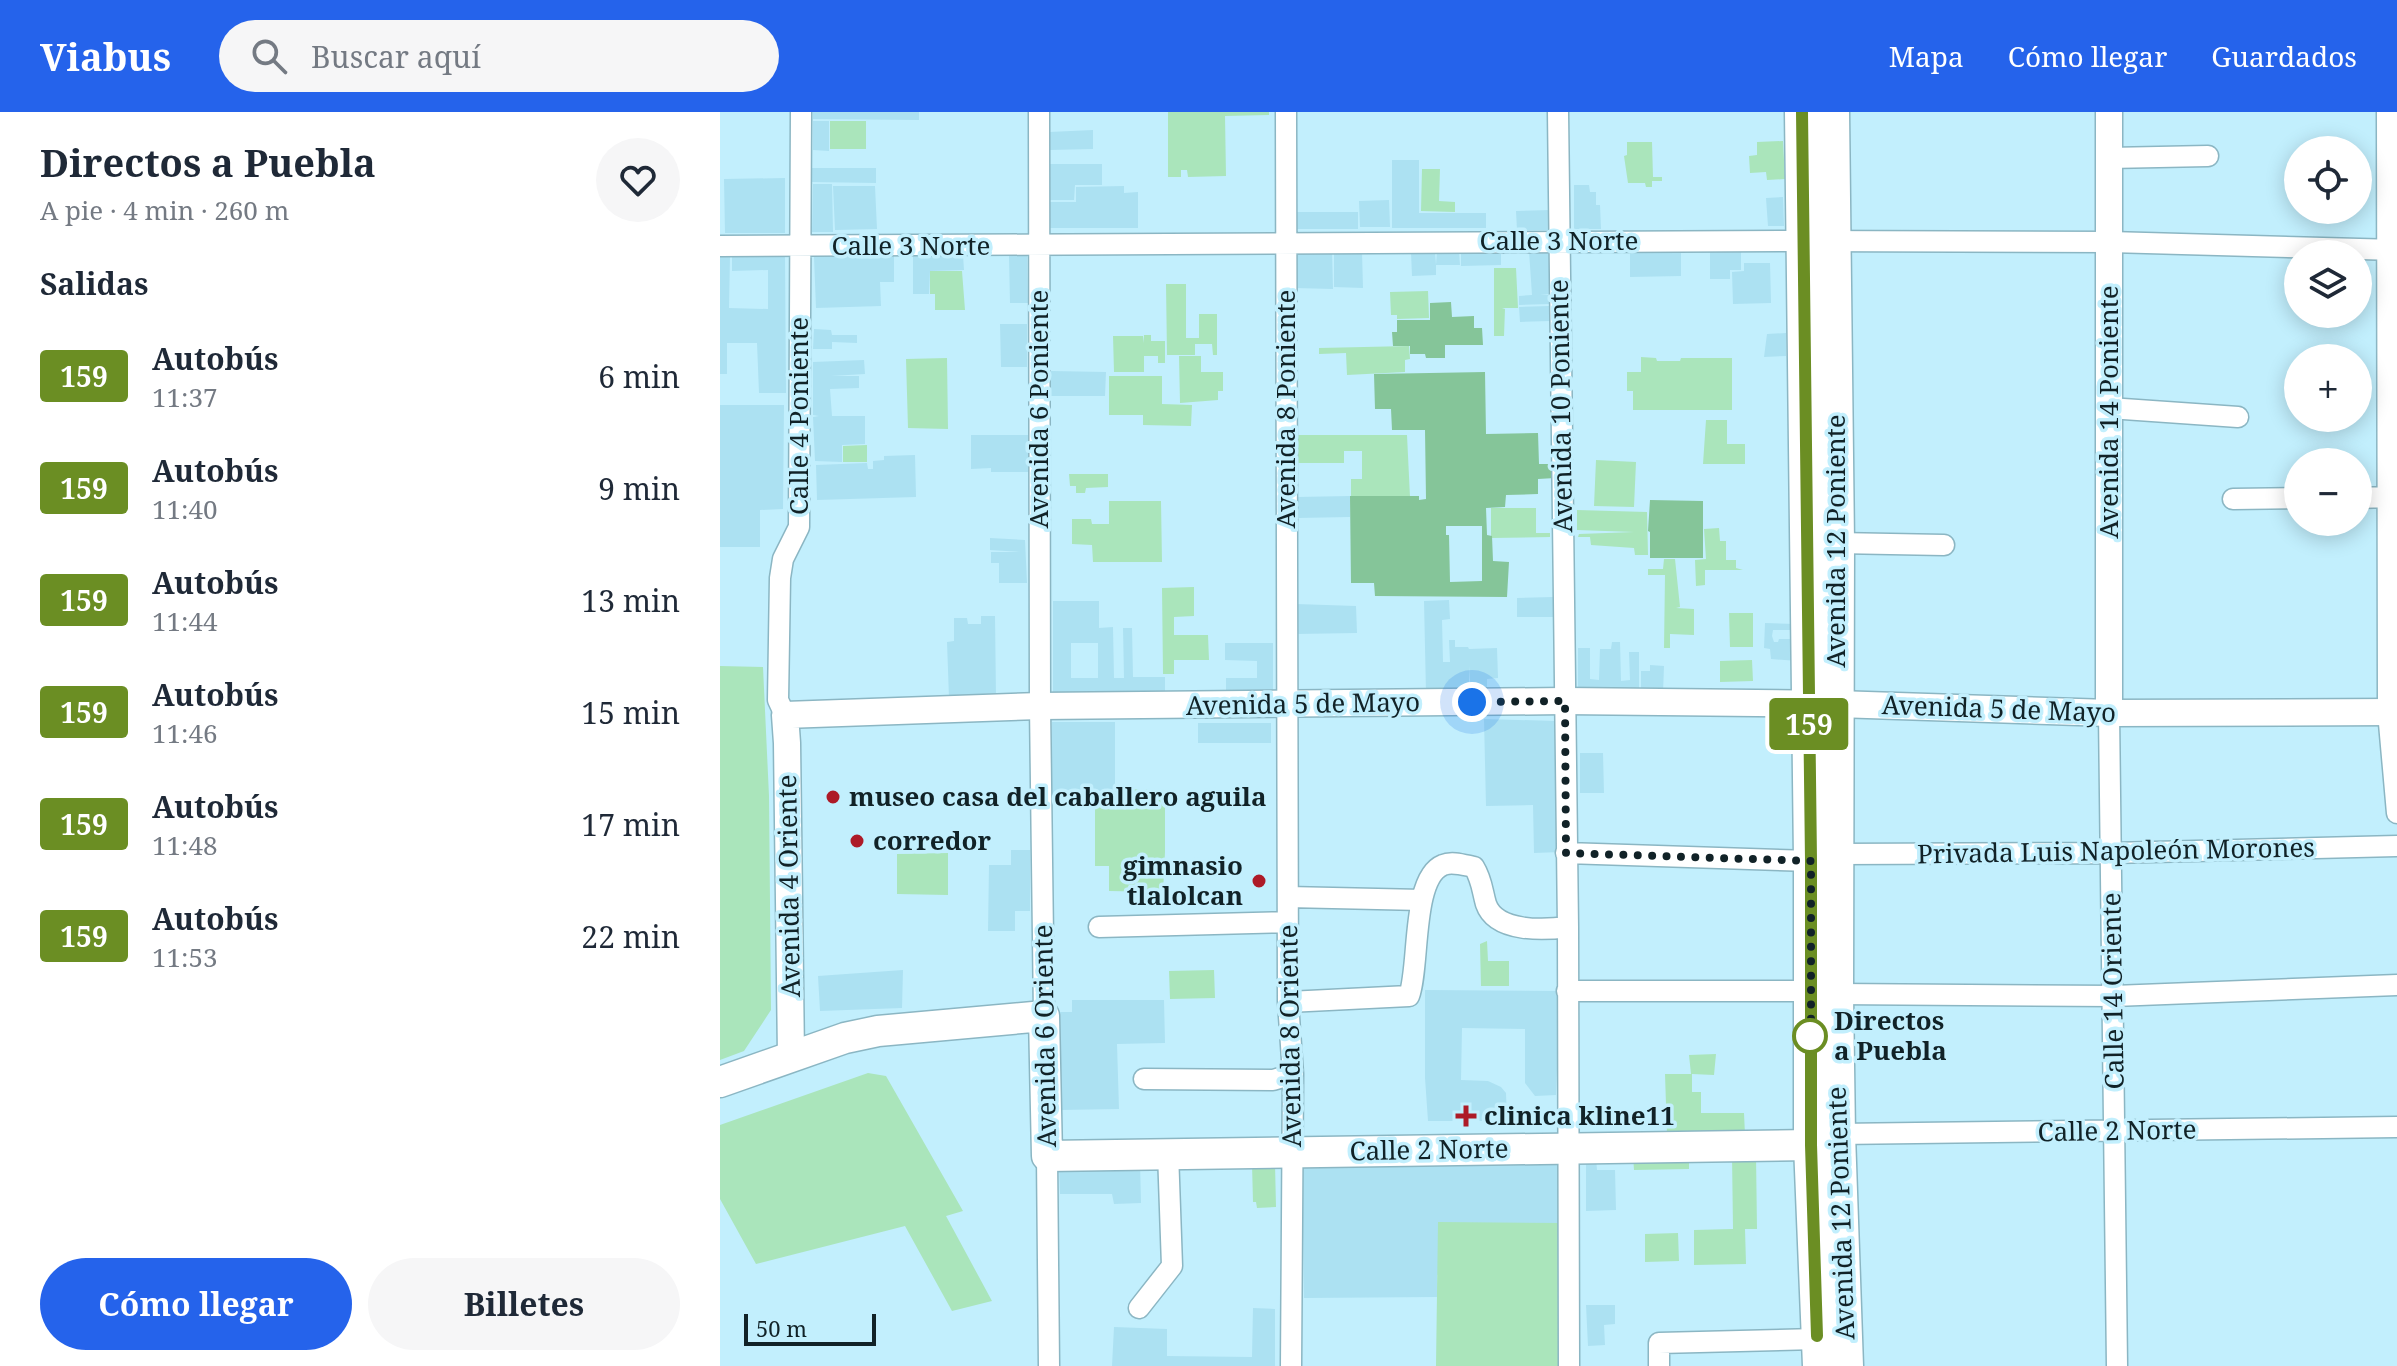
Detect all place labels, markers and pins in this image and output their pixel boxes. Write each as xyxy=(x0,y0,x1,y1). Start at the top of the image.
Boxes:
place label: museo casa del caballero aguila xyxy=(849,778,1267,814)
marker: museo casa del caballero aguila xyxy=(824,788,842,806)
place label: corredor xyxy=(873,822,992,858)
marker: corredor xyxy=(848,832,866,850)
place label: gimnasio tlalolcan xyxy=(1123,847,1243,913)
marker: gimnasio tlalolcan xyxy=(1250,872,1268,890)
place label: Directos a Puebla xyxy=(1834,1002,1947,1068)
marker: Directos a Puebla xyxy=(1793,1019,1827,1053)
place label: clinica kline11 xyxy=(1484,1097,1675,1133)
marker: clinica kline11 xyxy=(1455,1105,1477,1127)

